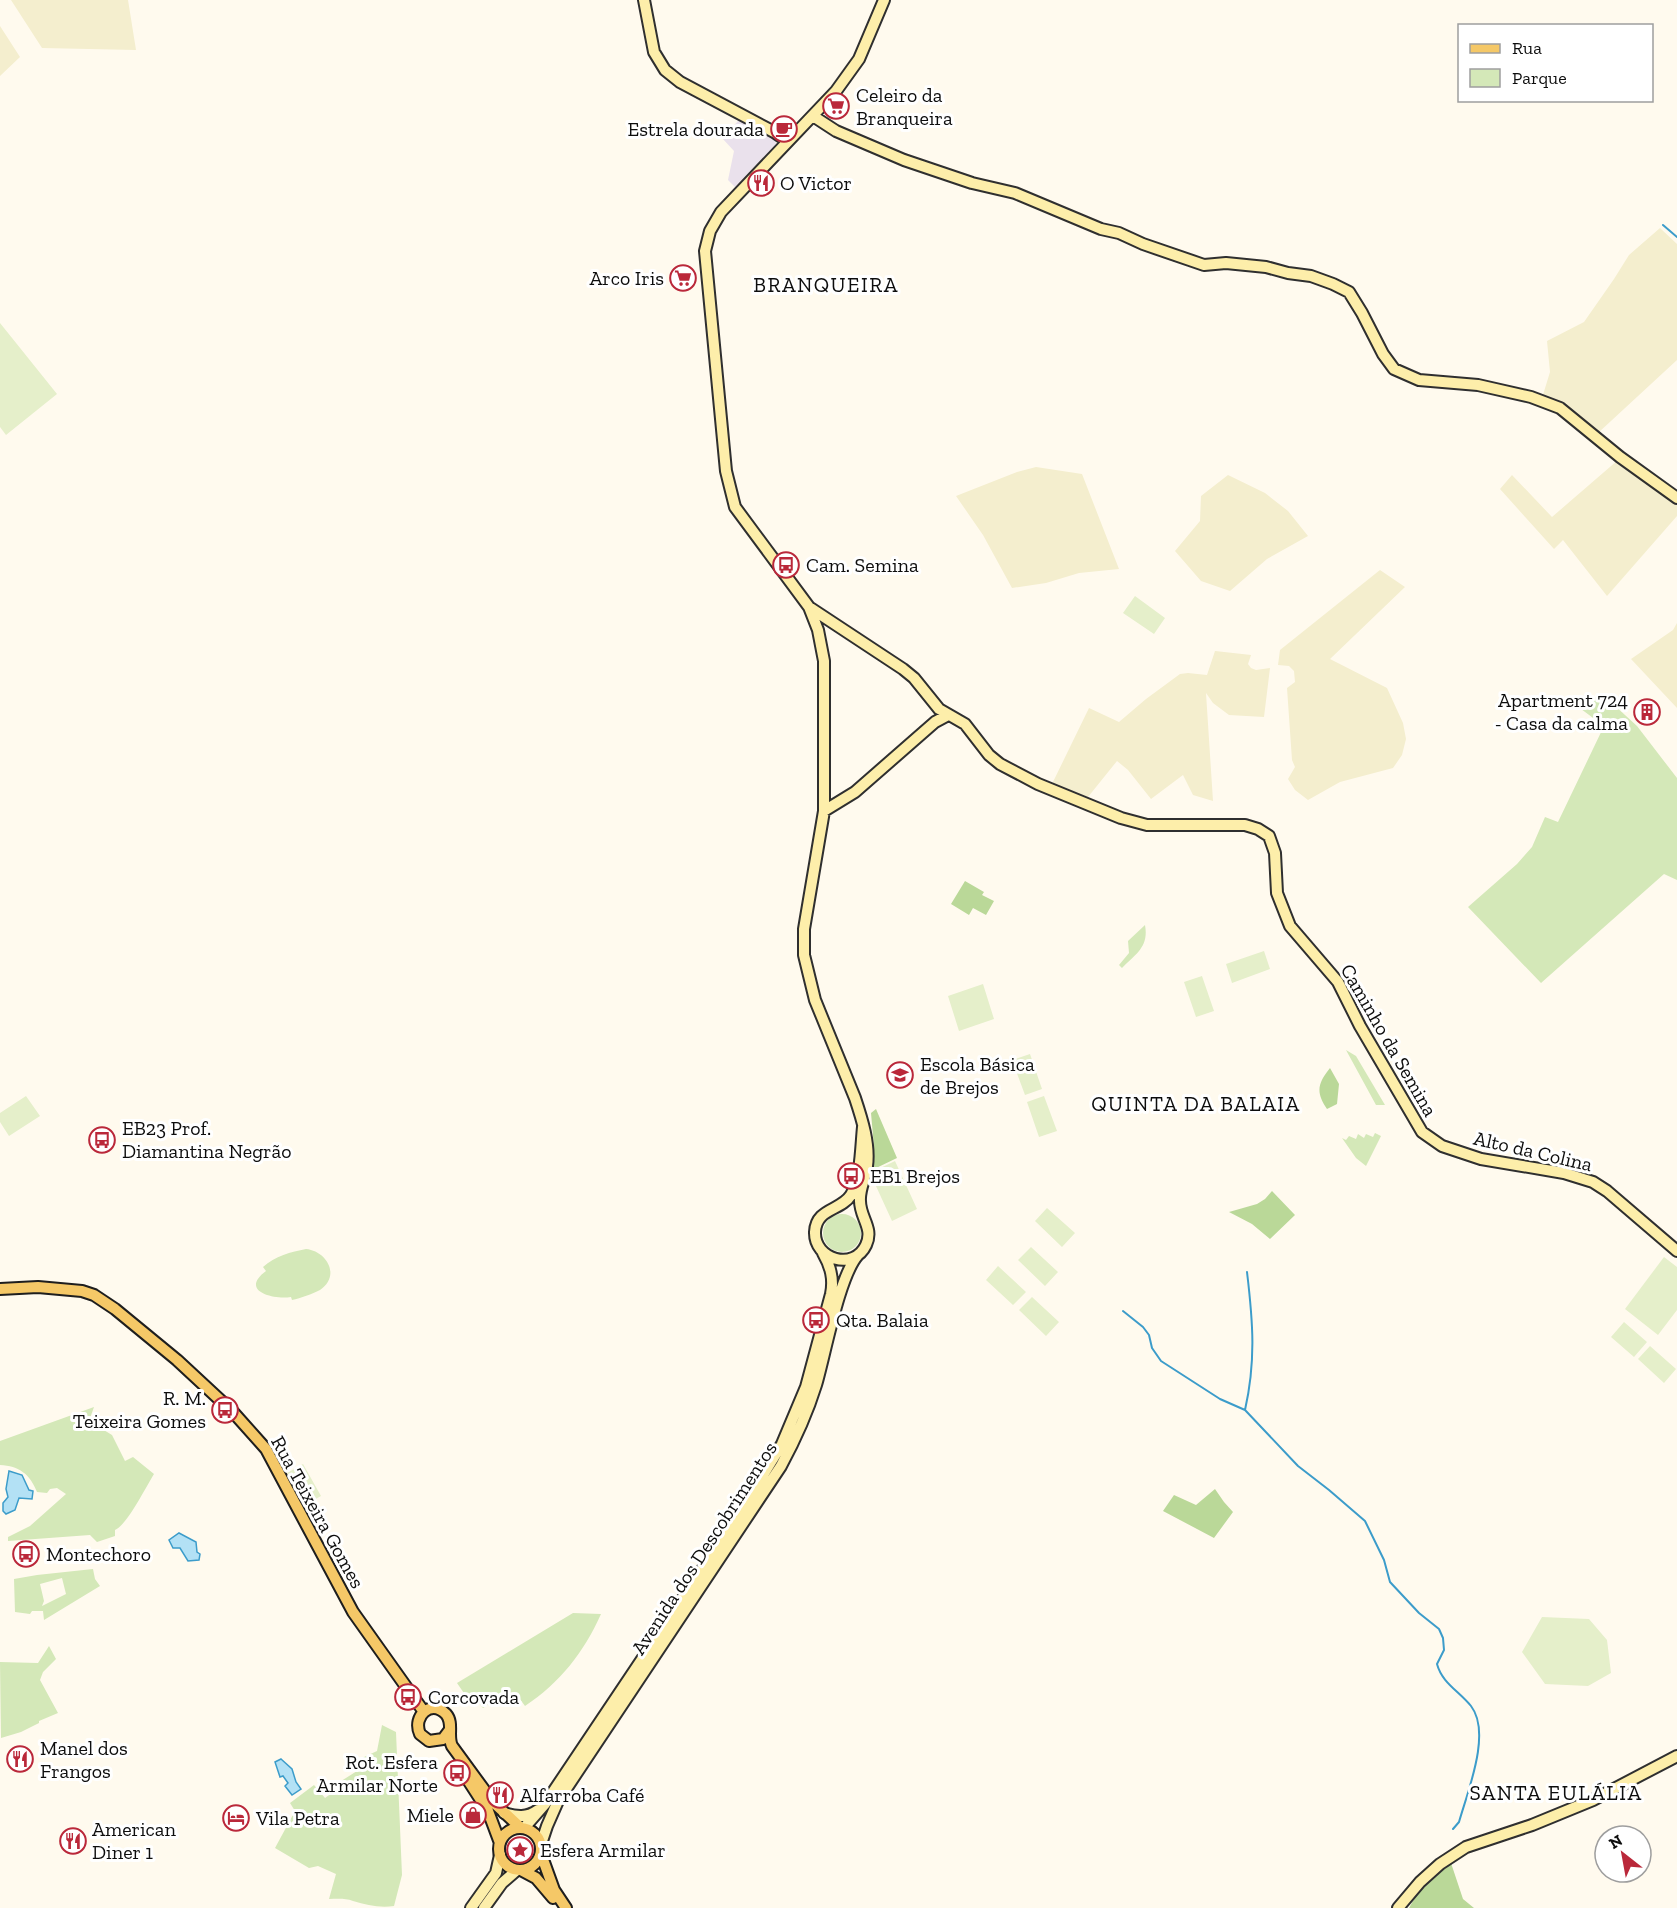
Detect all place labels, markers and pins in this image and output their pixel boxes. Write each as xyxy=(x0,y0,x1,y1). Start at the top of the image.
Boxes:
place label: Celeiro da Branqueira xyxy=(856,83,953,130)
supermarket icon: Celeiro da Branqueira xyxy=(821,91,851,121)
cafe icon: Estrela dourada xyxy=(769,114,799,144)
place label: Estrela dourada xyxy=(628,117,764,141)
restaurant icon: O Victor xyxy=(746,168,776,198)
place label: O Victor xyxy=(780,171,852,195)
supermarket icon: Arco Iris xyxy=(668,263,698,293)
place label: Arco Iris xyxy=(589,266,664,290)
bus stop icon: Cam. Semina xyxy=(771,550,801,580)
place label: Cam. Semina xyxy=(806,553,919,577)
place label: Apartment 724 - Casa da calma xyxy=(1495,688,1628,735)
building icon: Apartment 724 - Casa da calma xyxy=(1632,697,1662,727)
place label: Escola Básica de Brejos xyxy=(920,1052,1035,1099)
school or university icon: Escola Básica de Brejos xyxy=(885,1060,915,1090)
place label: EB23 Prof. Diamantina Negrão xyxy=(122,1116,291,1163)
bus stop icon: EB23 Prof. Diamantina Negrão xyxy=(87,1125,117,1155)
bus stop icon: EB1 Brejos xyxy=(836,1161,866,1191)
place label: EB1 Brejos xyxy=(870,1164,960,1188)
bus stop icon: Qta. Balaia xyxy=(801,1305,831,1335)
place label: Qta. Balaia xyxy=(836,1308,929,1332)
place label: R. M. Teixeira Gomes xyxy=(73,1386,206,1433)
bus stop icon: R. M. Teixeira Gomes xyxy=(210,1395,240,1425)
bus stop icon: Montechoro xyxy=(11,1539,41,1569)
place label: Montechoro xyxy=(46,1542,151,1566)
bus stop icon: Corcovada xyxy=(393,1682,423,1712)
place label: Corcovada xyxy=(428,1685,520,1709)
place label: Manel dos Frangos xyxy=(40,1736,128,1783)
restaurant icon: Manel dos Frangos xyxy=(5,1744,35,1774)
place label: Rot. Esfera Armilar Norte xyxy=(316,1750,438,1797)
bus stop icon: Rot. Esfera Armilar Norte xyxy=(442,1758,472,1788)
restaurant icon: Alfarroba Café xyxy=(485,1780,515,1810)
place label: Alfarroba Café xyxy=(520,1783,644,1807)
shop icon: Miele xyxy=(458,1800,488,1830)
hotel icon: Vila Petra xyxy=(221,1803,251,1833)
place label: Miele xyxy=(407,1803,454,1827)
place label: Vila Petra xyxy=(255,1806,340,1830)
place label: American Diner 1 xyxy=(92,1817,177,1864)
restaurant icon: American Diner 1 xyxy=(58,1826,88,1856)
place icon: Esfera Armilar xyxy=(505,1835,535,1865)
place label: Esfera Armilar xyxy=(540,1838,666,1862)

